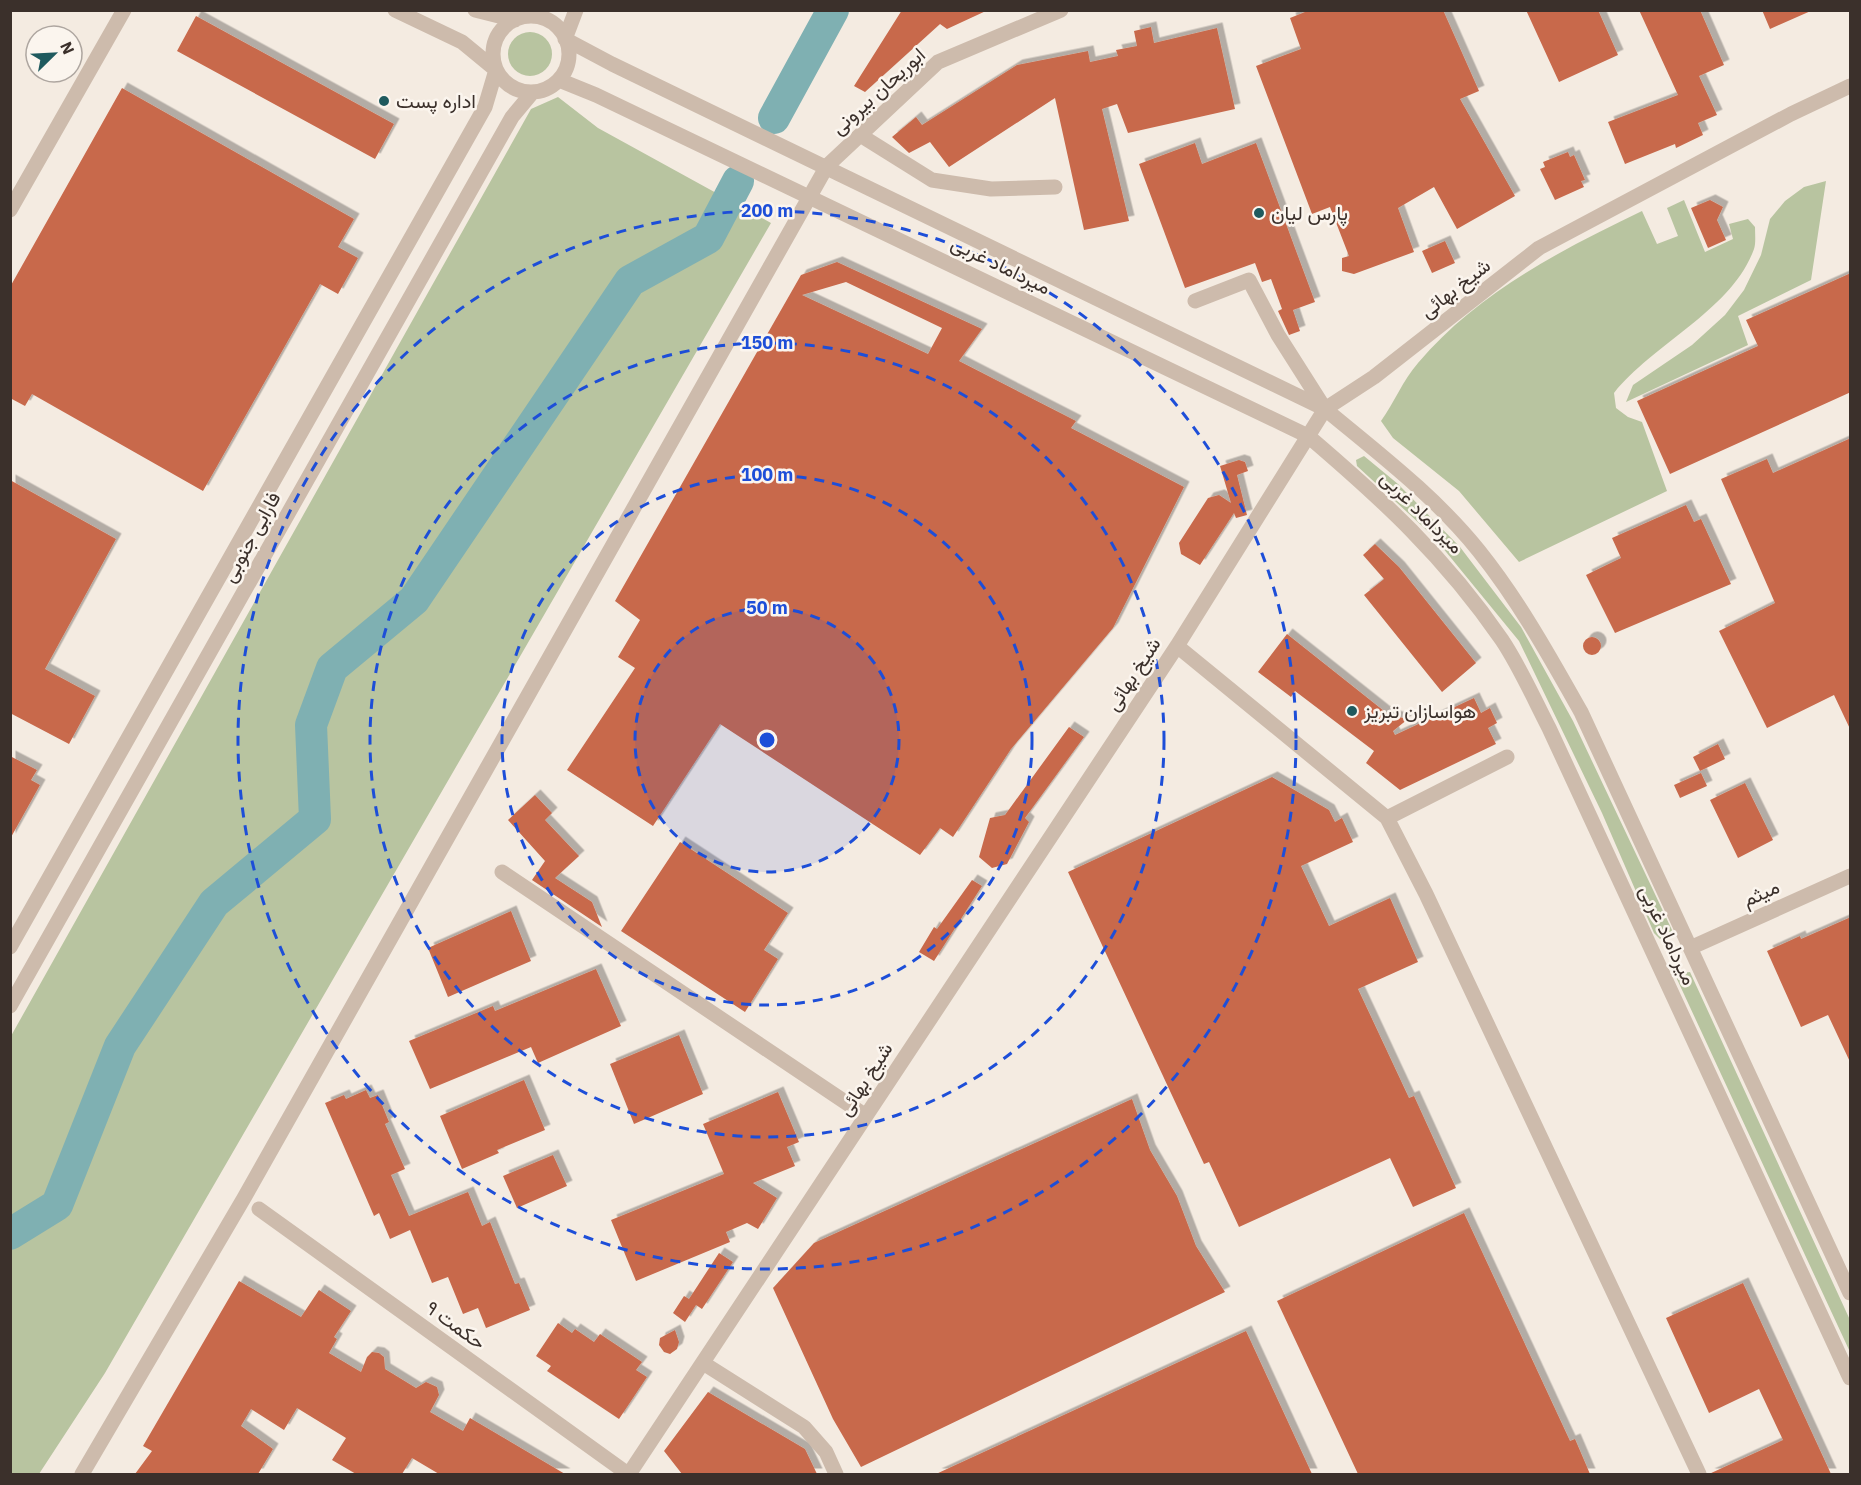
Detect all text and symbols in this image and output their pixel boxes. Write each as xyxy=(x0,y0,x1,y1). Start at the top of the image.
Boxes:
north arrow xyxy=(24,24,84,84)
text: N xyxy=(56,39,79,57)
street label: ابوریحان بیرونی xyxy=(825,41,931,140)
place label: اداره پست xyxy=(396,87,476,115)
marker: اداره پست xyxy=(377,94,391,108)
text: 200 m xyxy=(741,199,793,222)
place label: پارس لیان xyxy=(1271,199,1348,227)
marker: پارس لیان xyxy=(1252,206,1266,220)
street label: میرداماد غربی xyxy=(947,229,1055,300)
street label: شیخ بهائی xyxy=(1414,251,1496,325)
text: 150 m xyxy=(741,331,793,354)
text: 100 m xyxy=(741,463,793,486)
street label: میرداماد غربی xyxy=(1375,464,1470,559)
street label: فارابی جنوبی xyxy=(215,487,287,587)
text: 50 m xyxy=(746,596,788,619)
street label: شیخ بهائی xyxy=(1099,632,1167,716)
place label: هواسازان تبریز xyxy=(1363,697,1476,724)
marker: هواسازان تبریز xyxy=(1345,704,1359,718)
centre of rings xyxy=(757,730,777,750)
street label: میثم xyxy=(1738,873,1784,913)
street label: میرداماد غربی xyxy=(1633,880,1703,989)
street label: شیخ بهائی xyxy=(831,1037,899,1121)
street label: حکمت ۹ xyxy=(421,1294,492,1356)

